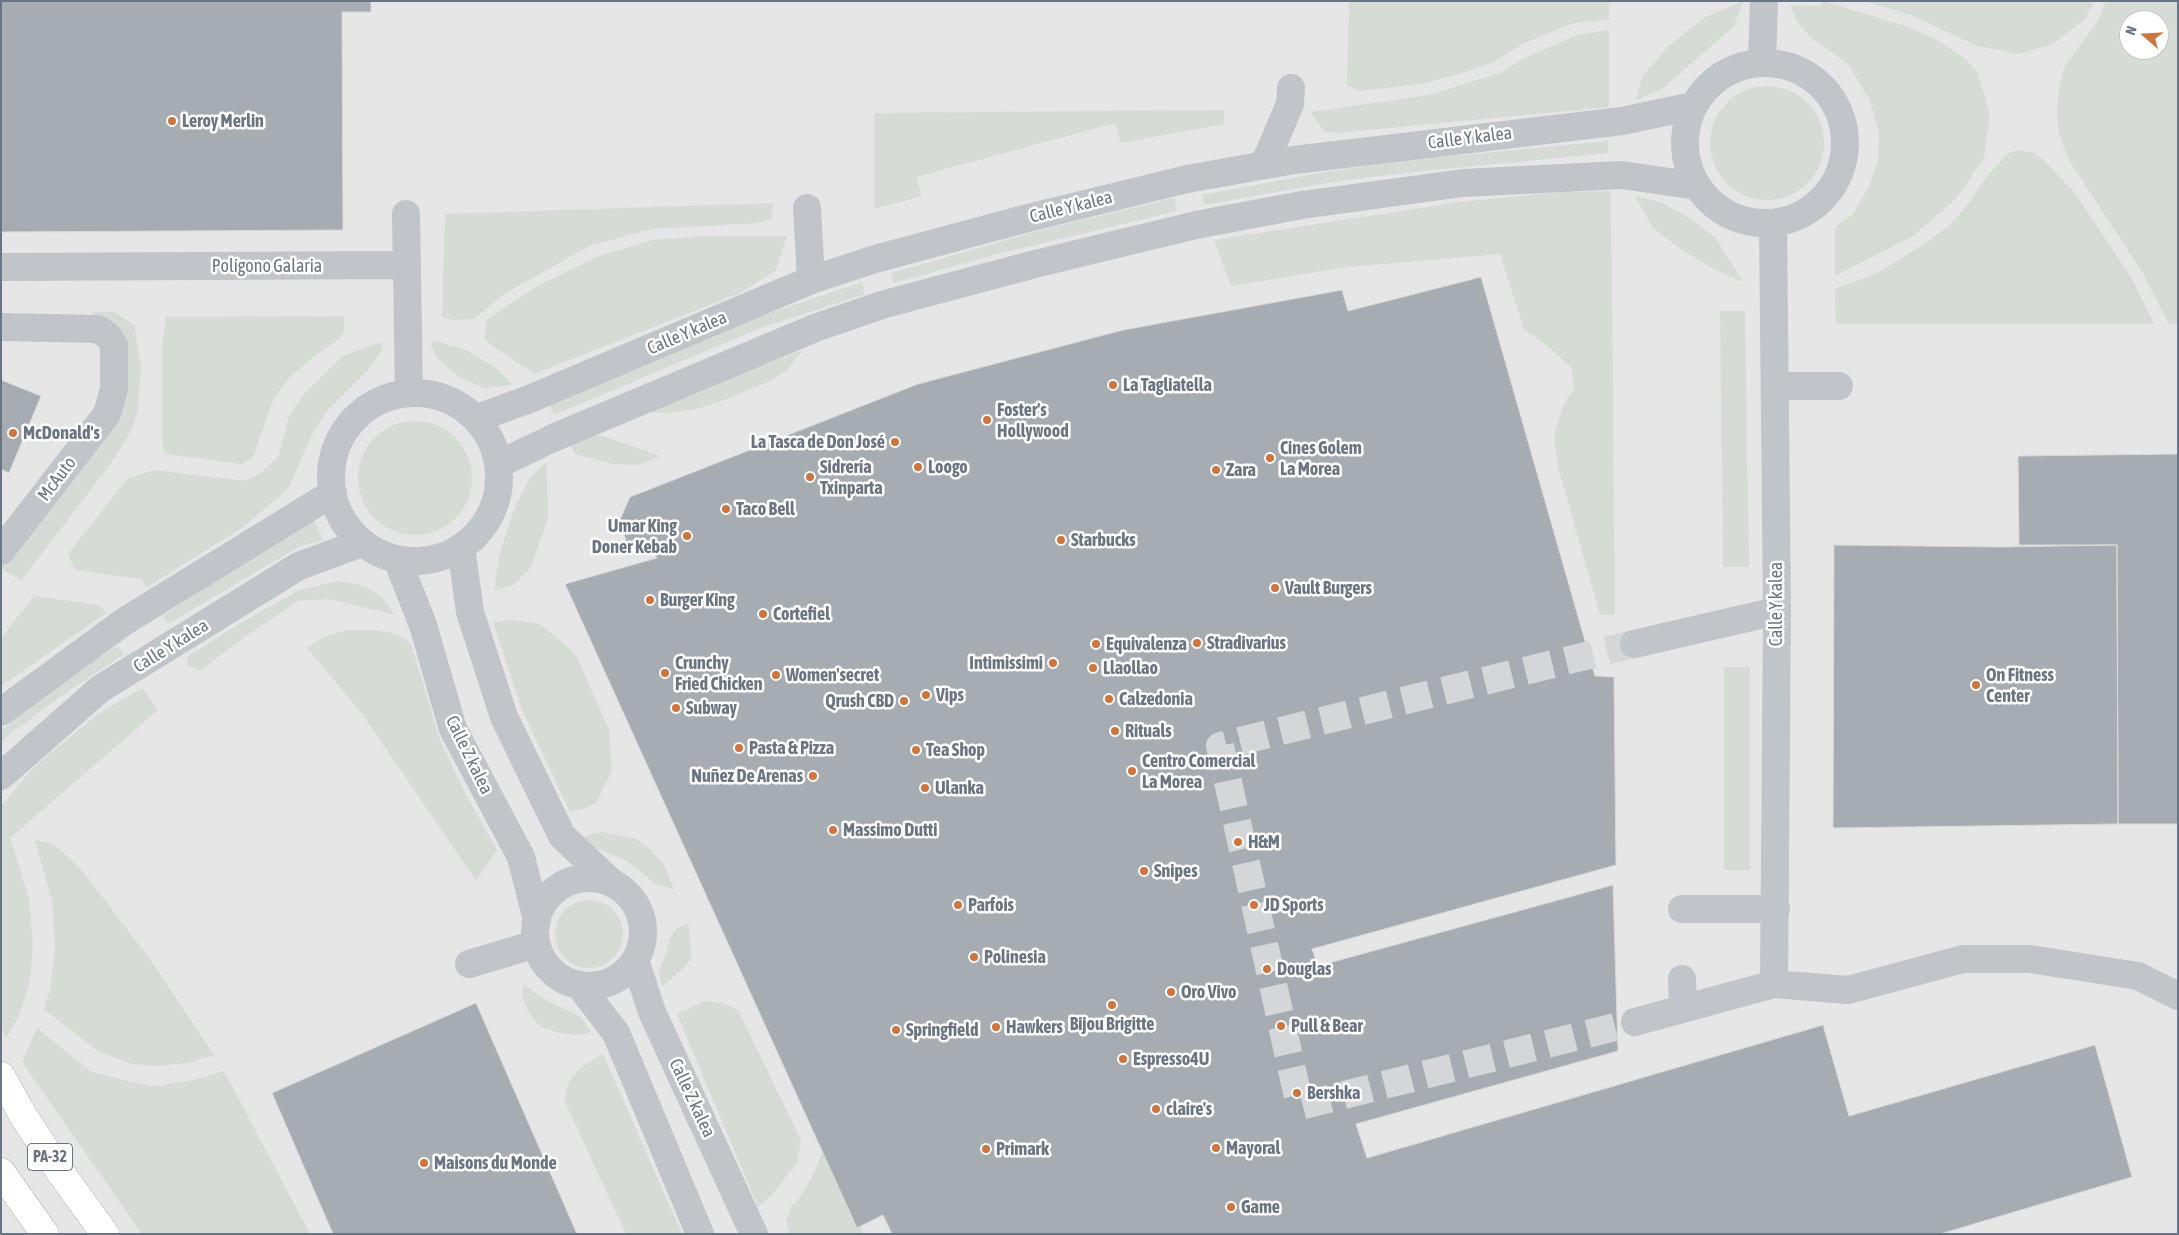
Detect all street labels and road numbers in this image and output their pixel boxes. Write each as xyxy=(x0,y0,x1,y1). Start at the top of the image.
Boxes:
street label: Calle Y kalea xyxy=(1427,122,1513,154)
street label: Calle Y kalea xyxy=(1027,186,1115,228)
street label: Polígono Galaria xyxy=(212,255,322,277)
street label: Calle Y kalea xyxy=(644,307,730,359)
street label: McAuto xyxy=(33,453,81,505)
street label: Calle Y kalea xyxy=(1765,562,1787,646)
street label: Calle Y kalea xyxy=(130,614,212,678)
street label: Calle Z kalea xyxy=(441,712,497,798)
street label: Calle Z kalea xyxy=(664,1055,720,1141)
road number: PA-32 xyxy=(28,1144,72,1170)

